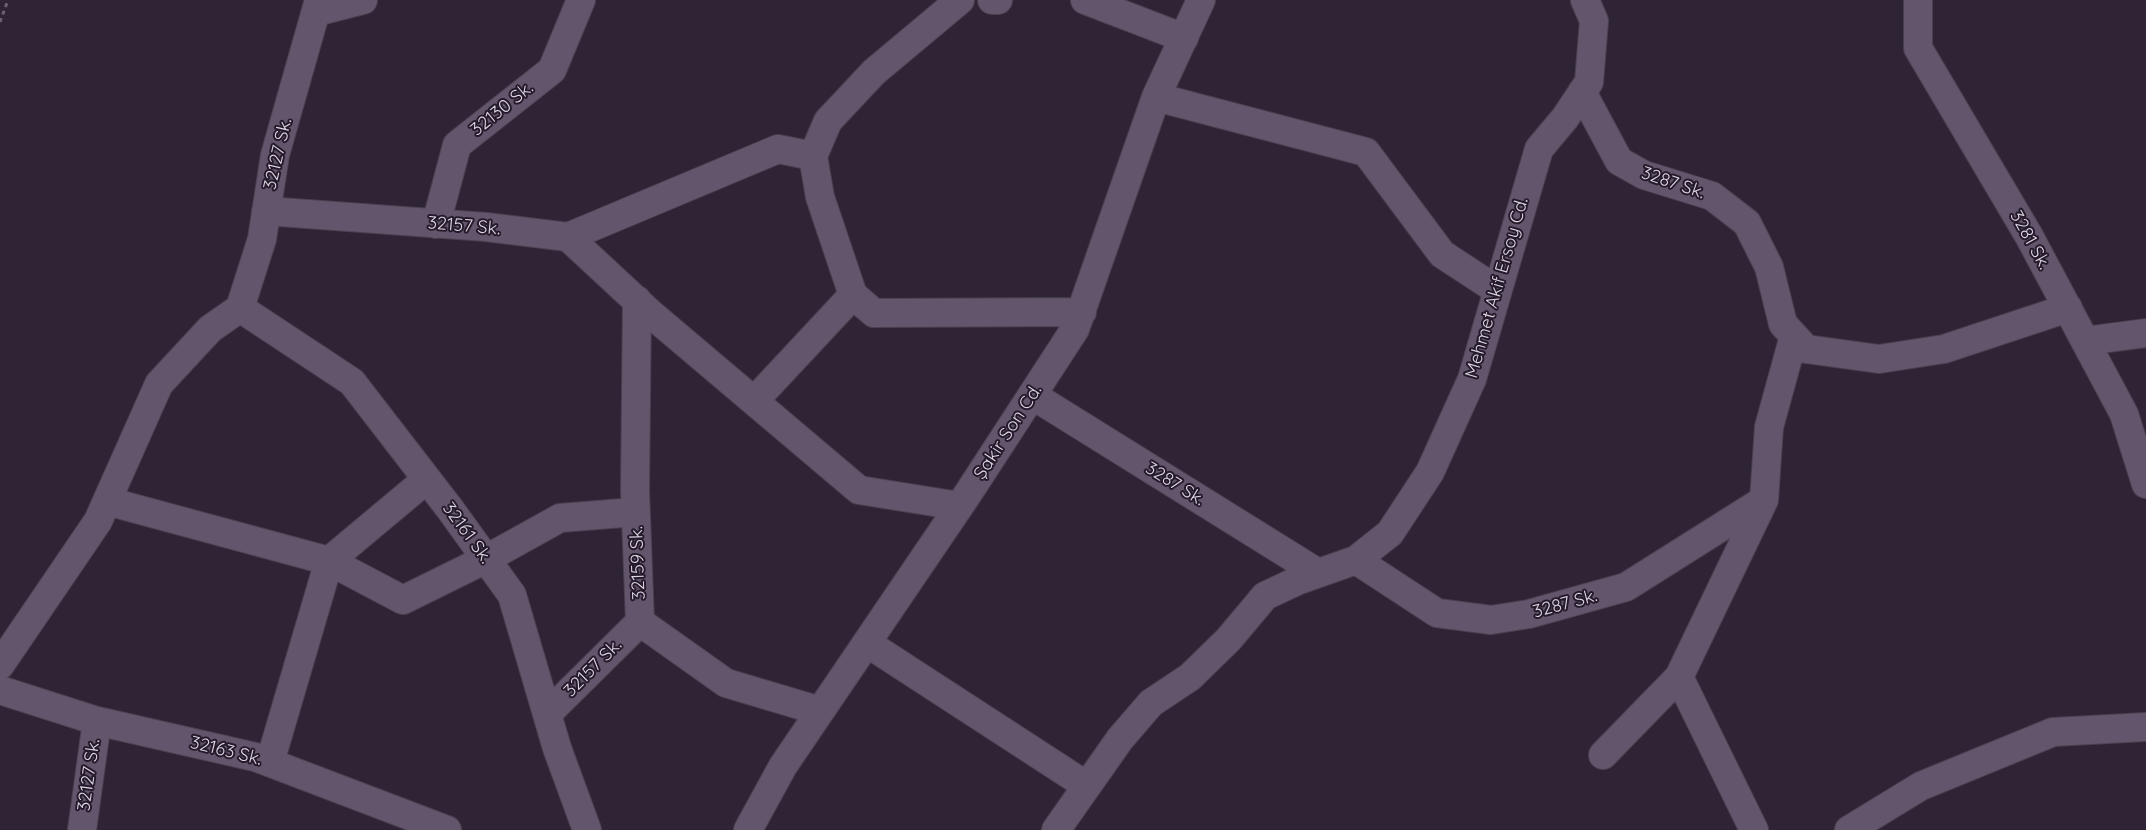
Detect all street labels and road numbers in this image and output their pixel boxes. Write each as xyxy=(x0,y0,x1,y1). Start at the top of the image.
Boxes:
street label: 32130 Sk. xyxy=(466,77,538,141)
street label: 32127 Sk. xyxy=(259,116,297,192)
street label: 3287 Sk. xyxy=(1638,162,1708,204)
street label: Mehmet Akif Ersoy Cd. xyxy=(1461,195,1533,381)
street label: 3281 Sk. xyxy=(2005,207,2055,273)
street label: 32157 Sk. xyxy=(427,212,501,240)
street label: Şakir Son Cd. xyxy=(969,381,1047,483)
street label: 3287 Sk. xyxy=(1141,457,1209,511)
street label: 32161 Sk. xyxy=(438,498,496,568)
street label: 32159 Sk. xyxy=(626,526,650,600)
street label: 3287 Sk. xyxy=(1530,585,1600,623)
street label: 32157 Sk. xyxy=(560,635,626,701)
street label: 32163 Sk. xyxy=(188,732,264,770)
street label: 32127 Sk. xyxy=(73,737,105,813)

